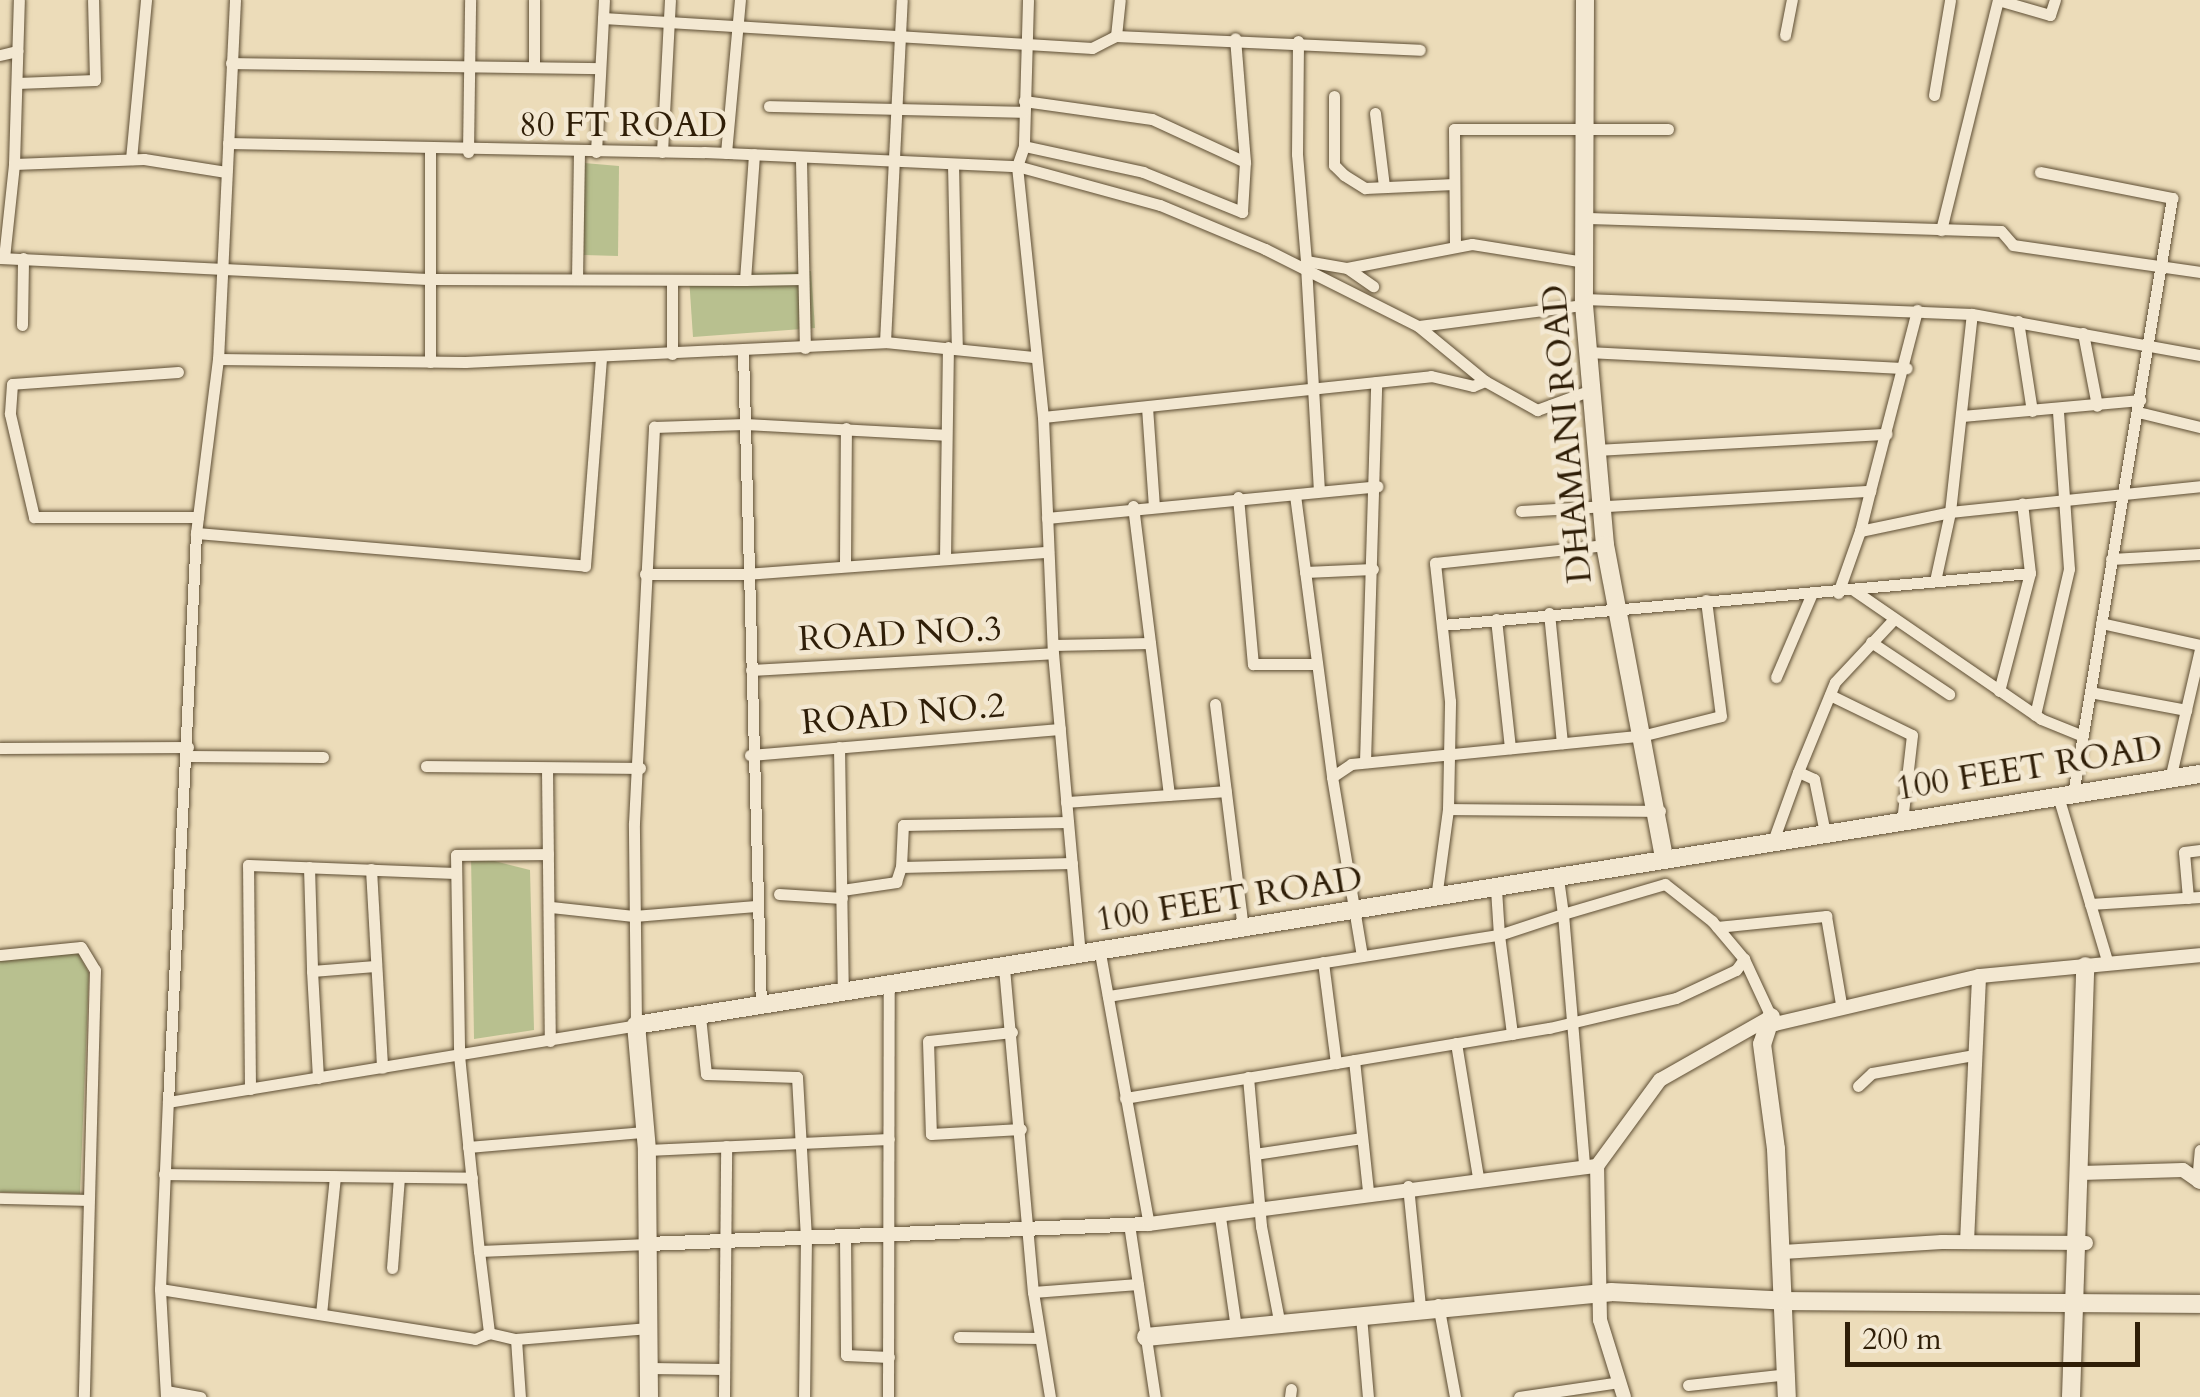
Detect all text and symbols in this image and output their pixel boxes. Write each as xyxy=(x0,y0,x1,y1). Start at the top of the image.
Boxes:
street label: 80 FT ROAD xyxy=(519,104,727,146)
street label: DHAMANI ROAD xyxy=(1533,283,1601,585)
street label: ROAD NO.3 xyxy=(797,608,1003,660)
street label: ROAD NO.2 xyxy=(799,684,1007,744)
street label: 100 FEET ROAD xyxy=(1893,726,2165,810)
street label: 100 FEET ROAD xyxy=(1093,857,1365,941)
scale bar xyxy=(1850,1302,2145,1364)
text: 200 m xyxy=(1862,1319,1942,1360)

